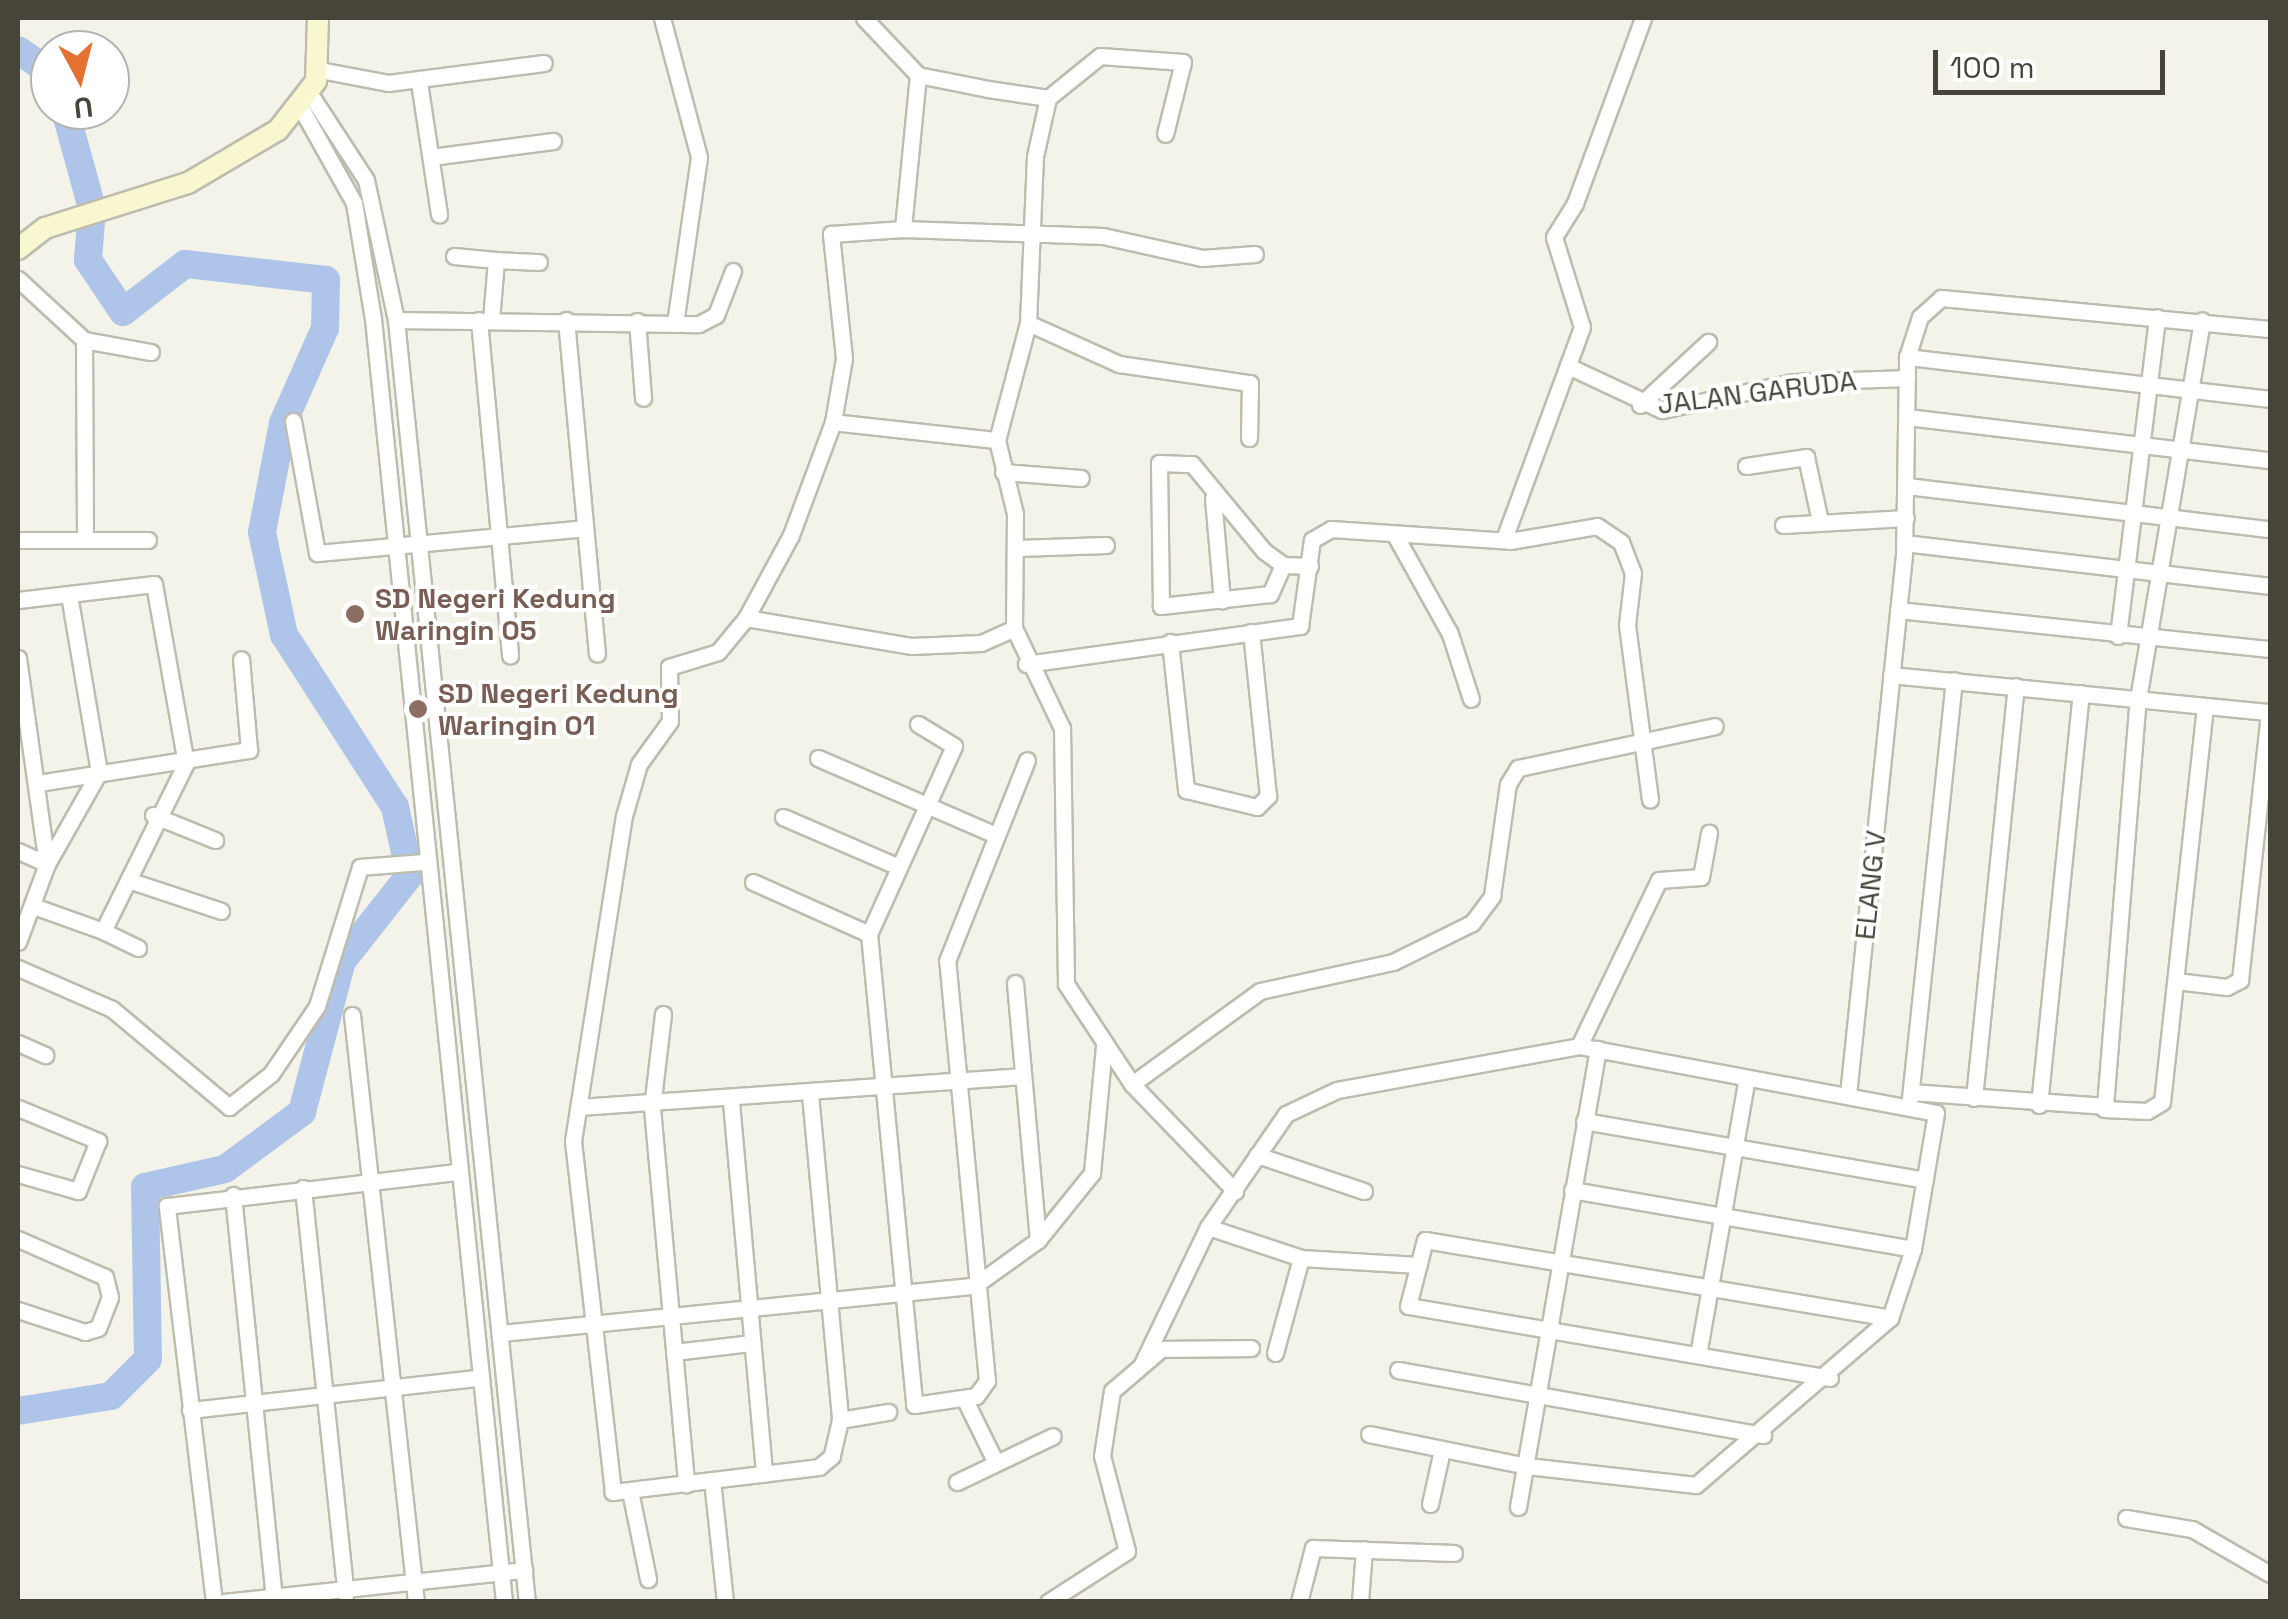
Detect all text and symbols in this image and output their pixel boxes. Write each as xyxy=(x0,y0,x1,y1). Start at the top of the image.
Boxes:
north arrow xyxy=(30,30,130,130)
scale bar xyxy=(1938,30,2170,92)
text: 100 m xyxy=(1950,48,2035,87)
text: U xyxy=(72,89,95,127)
street label: JALAN GARUDA xyxy=(1655,363,1859,421)
place label: SD Negeri Kedung Waringin 05 xyxy=(375,581,616,647)
marker: SD Negeri Kedung Waringin 05 xyxy=(344,603,366,625)
place label: SD Negeri Kedung Waringin 01 xyxy=(438,676,679,742)
marker: SD Negeri Kedung Waringin 01 xyxy=(407,698,429,720)
street label: ELANG V xyxy=(1848,828,1892,942)

